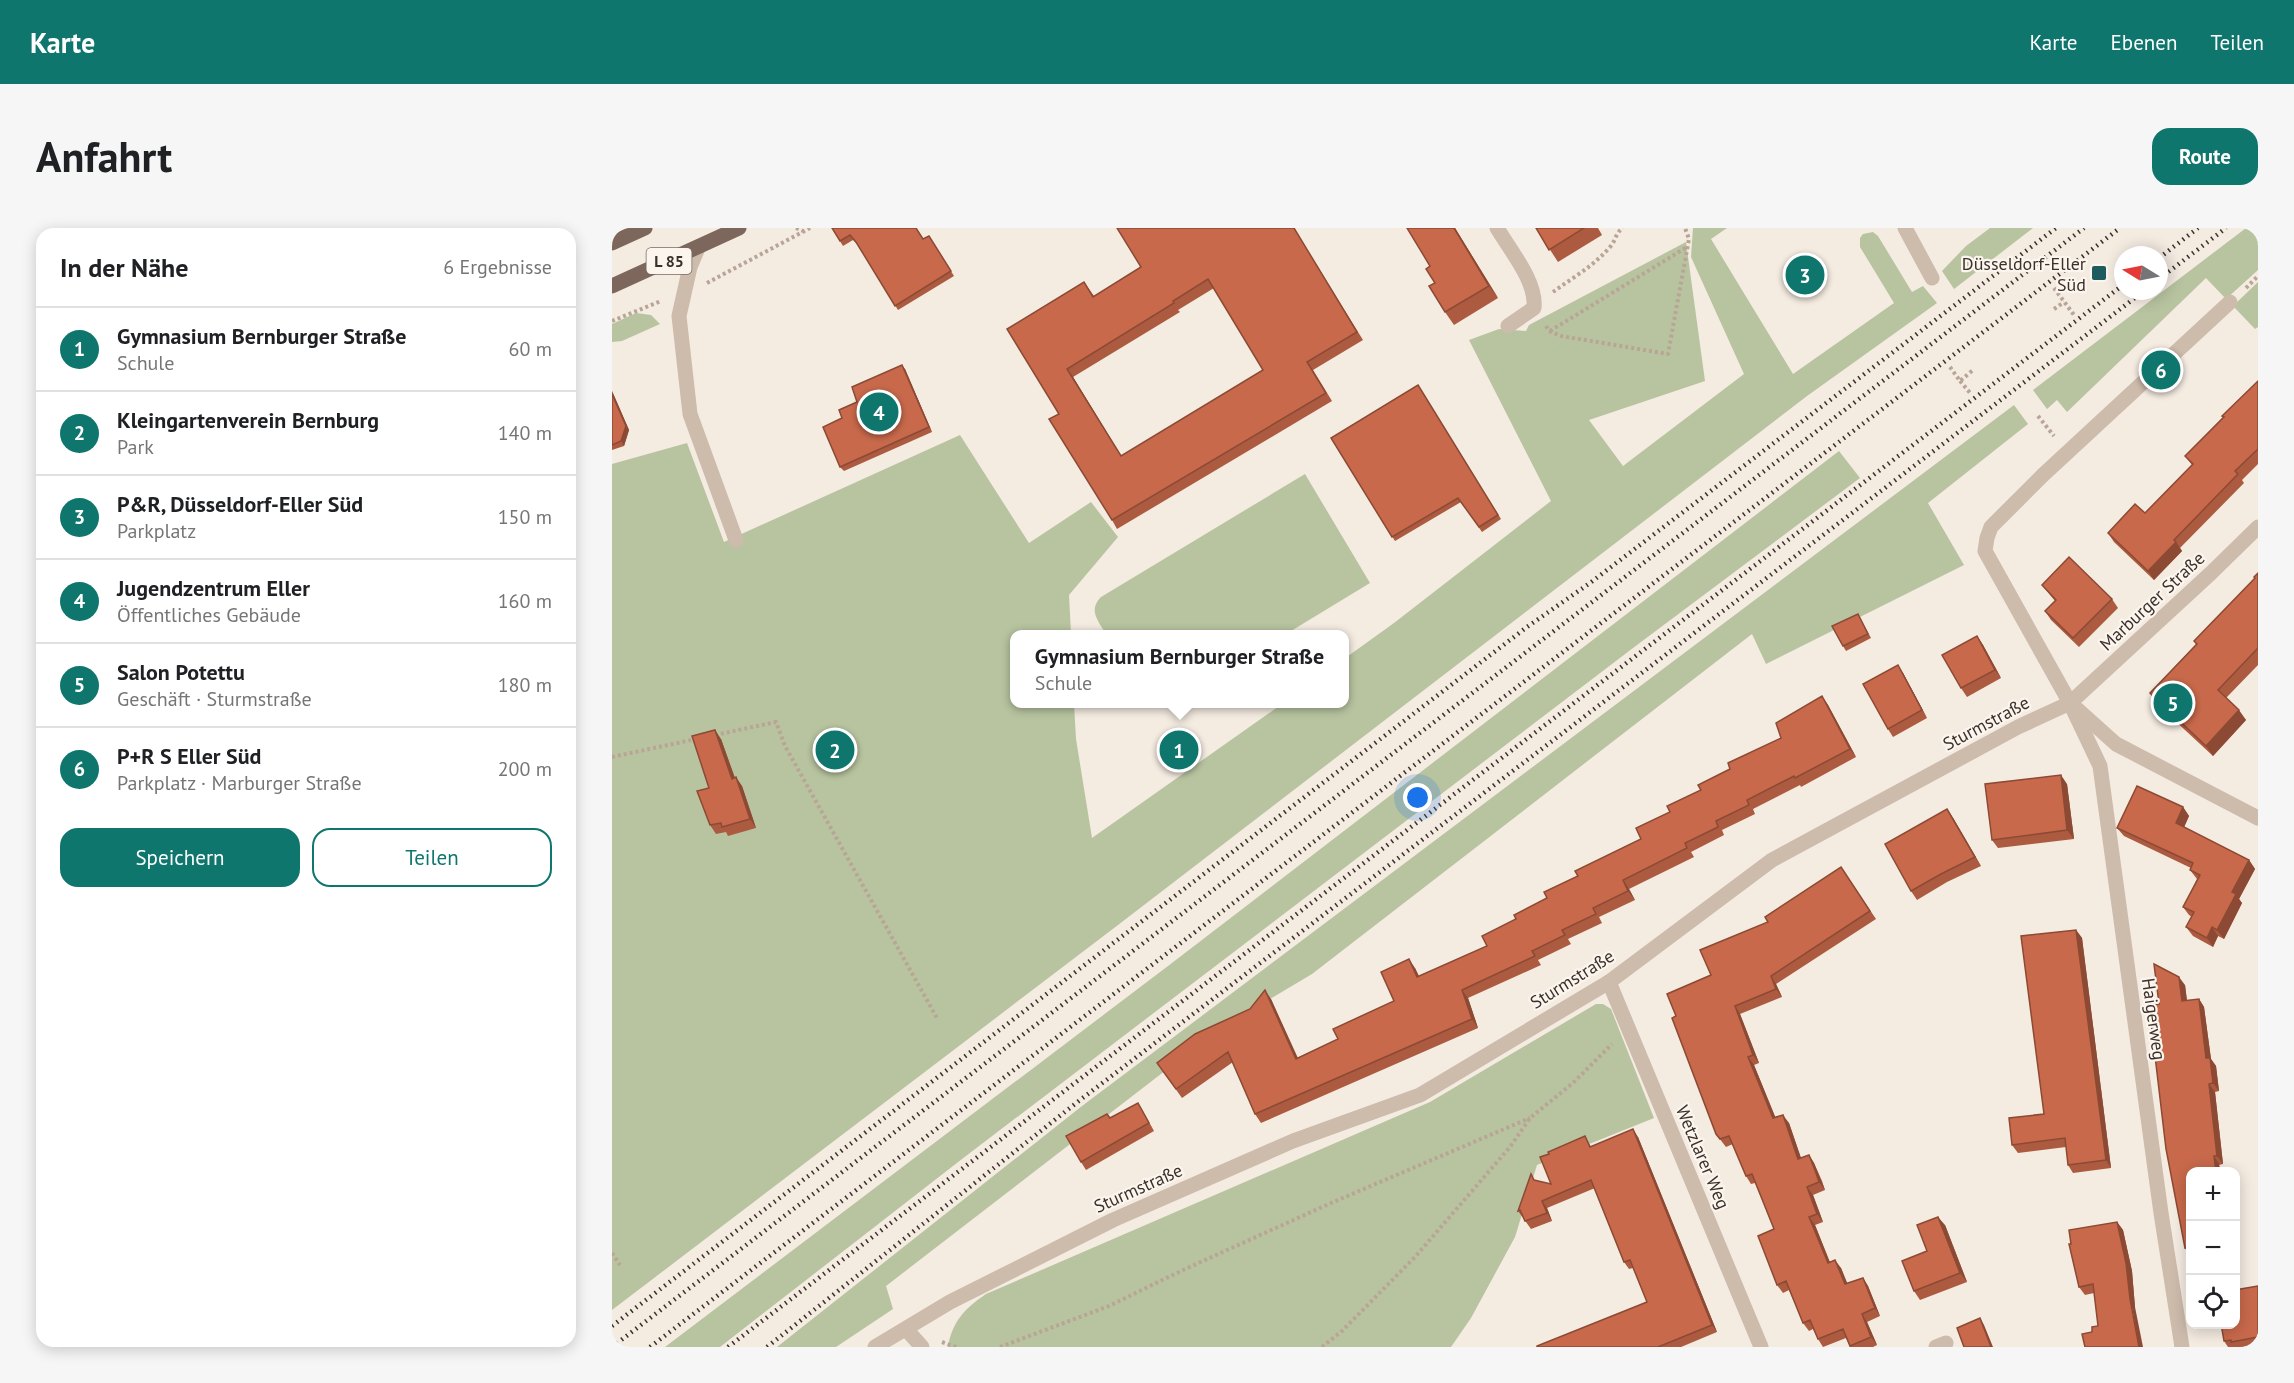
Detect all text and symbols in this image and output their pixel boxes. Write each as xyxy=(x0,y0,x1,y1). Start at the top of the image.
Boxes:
text: Karte xyxy=(30,24,95,61)
text: Karte xyxy=(2030,29,2078,56)
text: Ebenen xyxy=(2111,29,2177,56)
text: Teilen xyxy=(2210,29,2264,56)
button: Route xyxy=(2152,128,2258,185)
text: Anfahrt xyxy=(36,129,172,184)
north arrow xyxy=(2114,246,2168,300)
road number: L 85 xyxy=(646,248,692,274)
text: In der Nähe xyxy=(60,251,188,284)
pin: 3 xyxy=(1786,252,1824,298)
place label: Düsseldorf-Eller Süd xyxy=(1962,252,2086,296)
text: 6 Ergebnisse xyxy=(443,254,552,280)
marker: Düsseldorf-Eller Süd xyxy=(2090,264,2108,282)
text: Gymnasium Bernburger Straße xyxy=(117,322,406,350)
text: 1 xyxy=(74,336,85,362)
text: 60 m xyxy=(509,336,552,362)
pin: 6 xyxy=(2142,348,2180,392)
text: Schule xyxy=(117,350,174,376)
pin: 4 xyxy=(860,390,898,435)
text: Kleingartenverein Bernburg xyxy=(117,406,379,434)
text: 2 xyxy=(74,420,85,446)
text: 140 m xyxy=(498,420,552,446)
text: Park xyxy=(117,434,154,460)
text: P&R, Düsseldorf-Eller Süd xyxy=(117,490,363,518)
text: 3 xyxy=(74,504,85,530)
text: 150 m xyxy=(498,504,552,530)
text: Parkplatz xyxy=(117,518,196,544)
street label: Marburger Straße xyxy=(2095,547,2209,655)
text: Jugendzentrum Eller xyxy=(117,574,310,602)
text: 4 xyxy=(74,588,85,614)
text: 160 m xyxy=(498,588,552,614)
text: Öffentliches Gebäude xyxy=(117,602,301,628)
popup xyxy=(1010,630,1349,708)
text: Gymnasium Bernburger Straße xyxy=(1035,642,1324,670)
text: Salon Potettu xyxy=(117,658,245,686)
text: Schule xyxy=(1035,670,1092,696)
text: 5 xyxy=(74,672,85,698)
text: 180 m xyxy=(498,672,552,698)
pin: 5 xyxy=(2154,680,2192,726)
text: Geschäft · Sturmstraße xyxy=(117,686,312,712)
street label: Sturmstraße xyxy=(1939,691,2033,755)
pin: 2 xyxy=(816,728,854,772)
pin: 1 xyxy=(1160,728,1198,772)
text: P+R S Eller Süd xyxy=(117,742,261,770)
text: 6 xyxy=(74,756,85,782)
text: 200 m xyxy=(498,756,552,782)
text: Parkplatz · Marburger Straße xyxy=(117,770,362,796)
your location xyxy=(1403,783,1432,812)
button: Speichern xyxy=(60,828,300,887)
button: Teilen xyxy=(312,828,552,887)
street label: Sturmstraße xyxy=(1526,944,1618,1014)
street label: Haigerweg xyxy=(2137,977,2171,1061)
street label: Wetzlarer Weg xyxy=(1671,1102,1735,1212)
street label: Sturmstraße xyxy=(1090,1158,1186,1218)
map controls xyxy=(2186,1167,2240,1329)
button: + xyxy=(2186,1167,2240,1221)
button: − xyxy=(2186,1221,2240,1275)
button: locate xyxy=(2186,1275,2240,1329)

